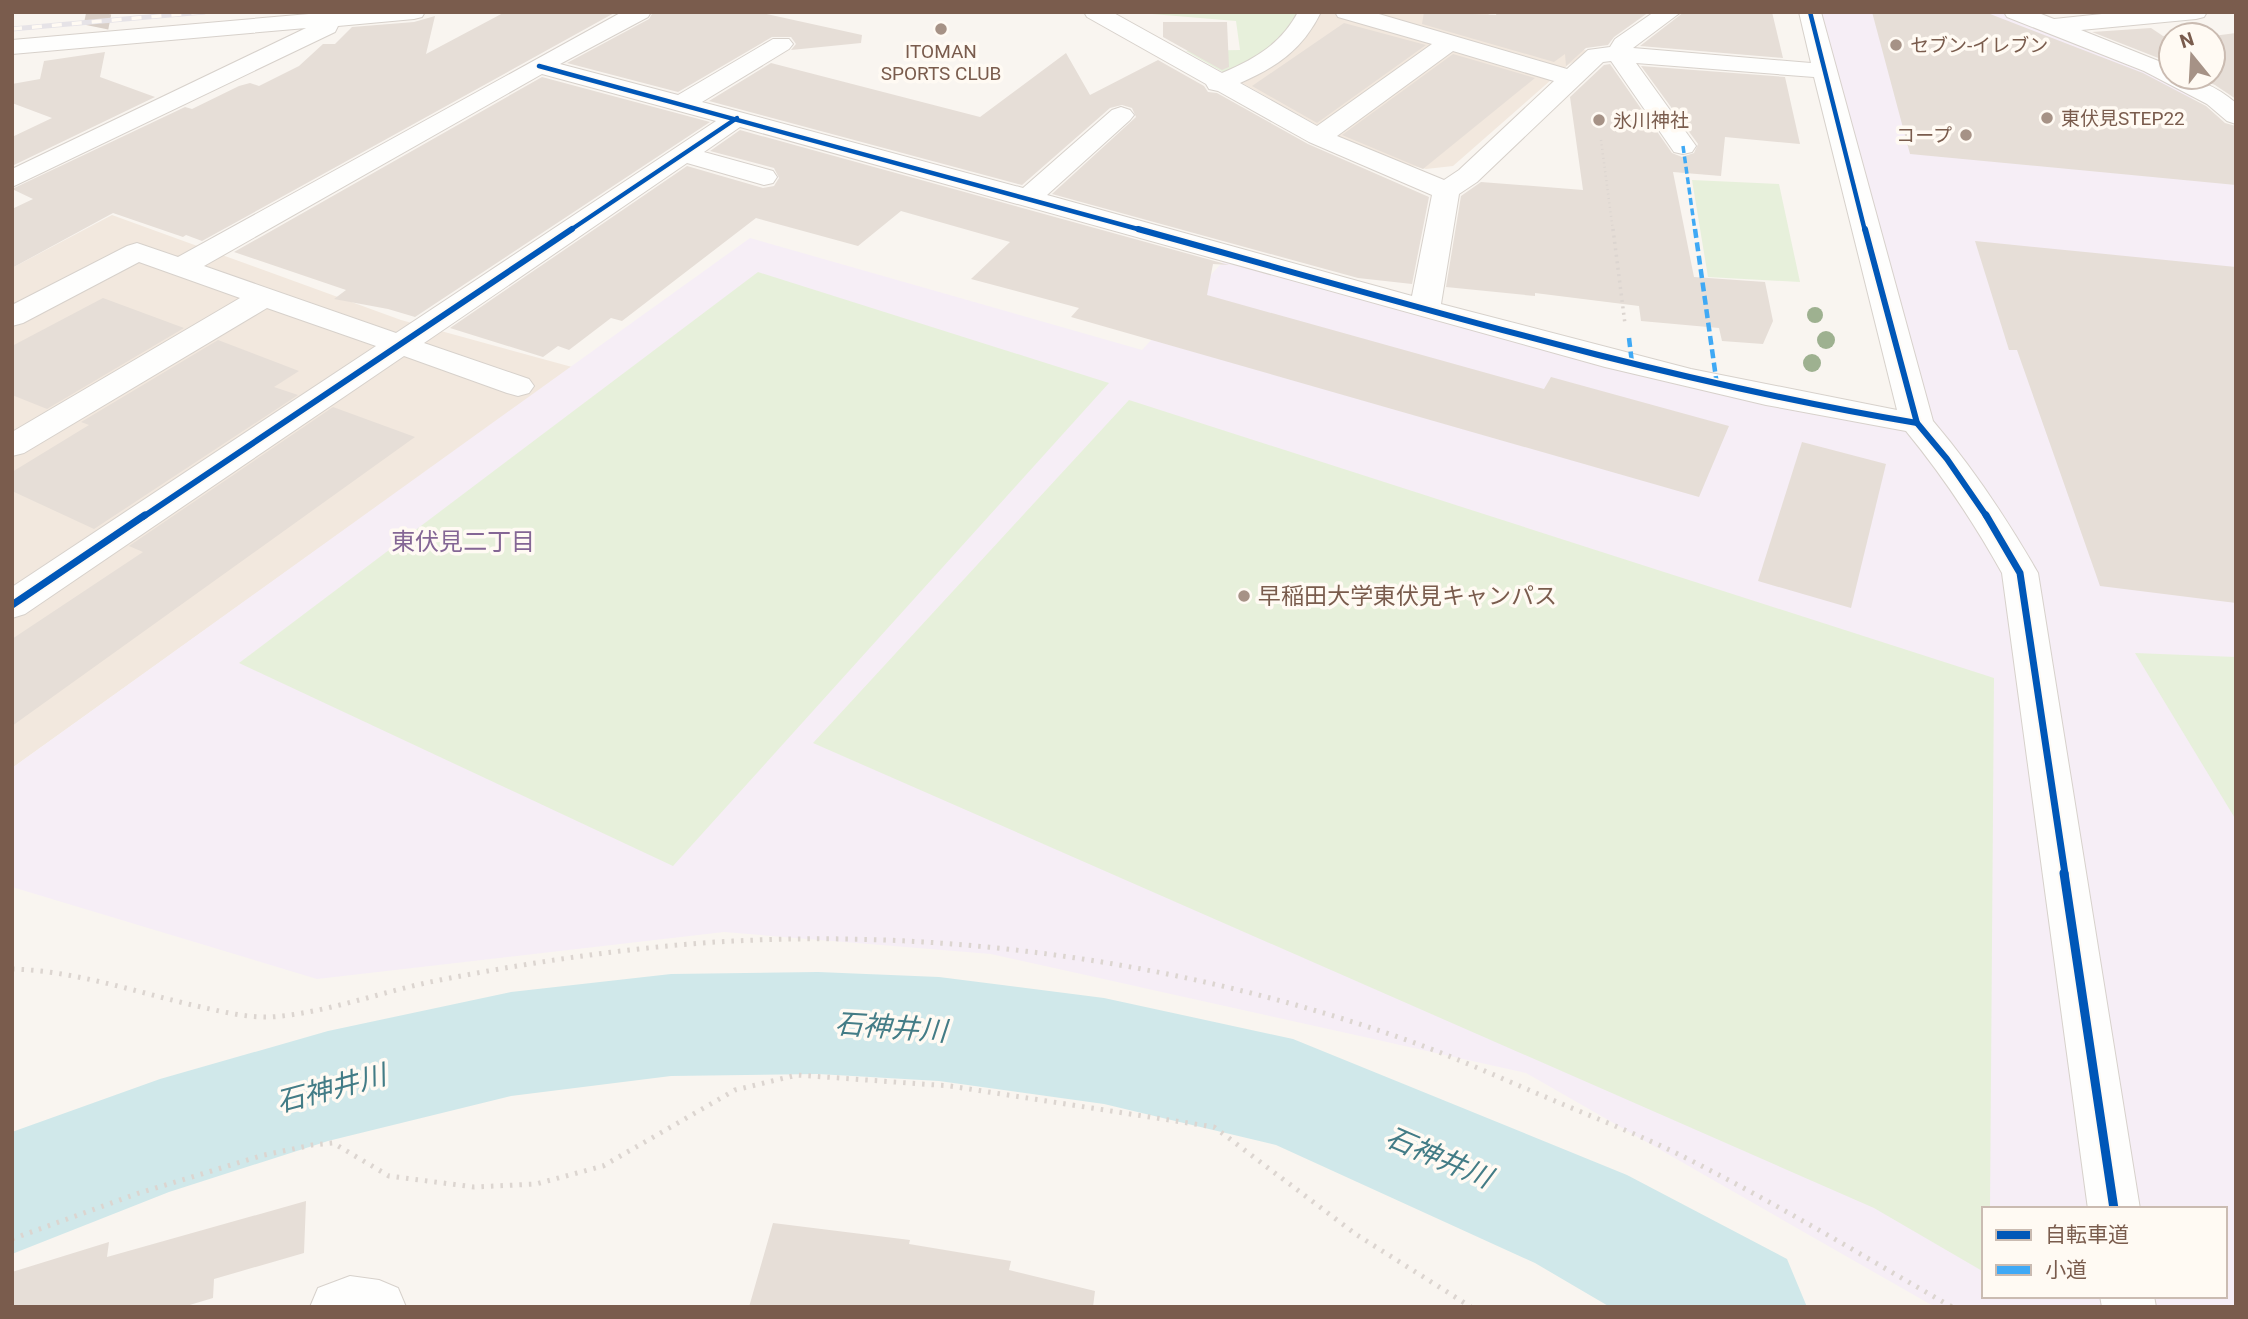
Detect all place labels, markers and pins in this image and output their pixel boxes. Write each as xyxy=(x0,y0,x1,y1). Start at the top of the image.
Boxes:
marker: ITOMAN SPORTS CLUB xyxy=(933,21,949,37)
place label: セブン-イレブン xyxy=(1910,34,2048,57)
marker: セブン-イレブン xyxy=(1888,37,1904,53)
place label: ITOMAN SPORTS CLUB xyxy=(881,40,1001,85)
place label: 東伏見STEP22 xyxy=(2061,107,2185,130)
place label: 氷川神社 xyxy=(1613,109,1689,132)
marker: 東伏見STEP22 xyxy=(2039,110,2055,126)
marker: 氷川神社 xyxy=(1591,112,1607,128)
place label: コープ xyxy=(1896,124,1952,147)
marker: コープ xyxy=(1958,127,1974,143)
place label: 早稲田大学東伏見キャンパス xyxy=(1258,583,1557,610)
marker: 早稲田大学東伏見キャンパス xyxy=(1236,588,1252,604)

